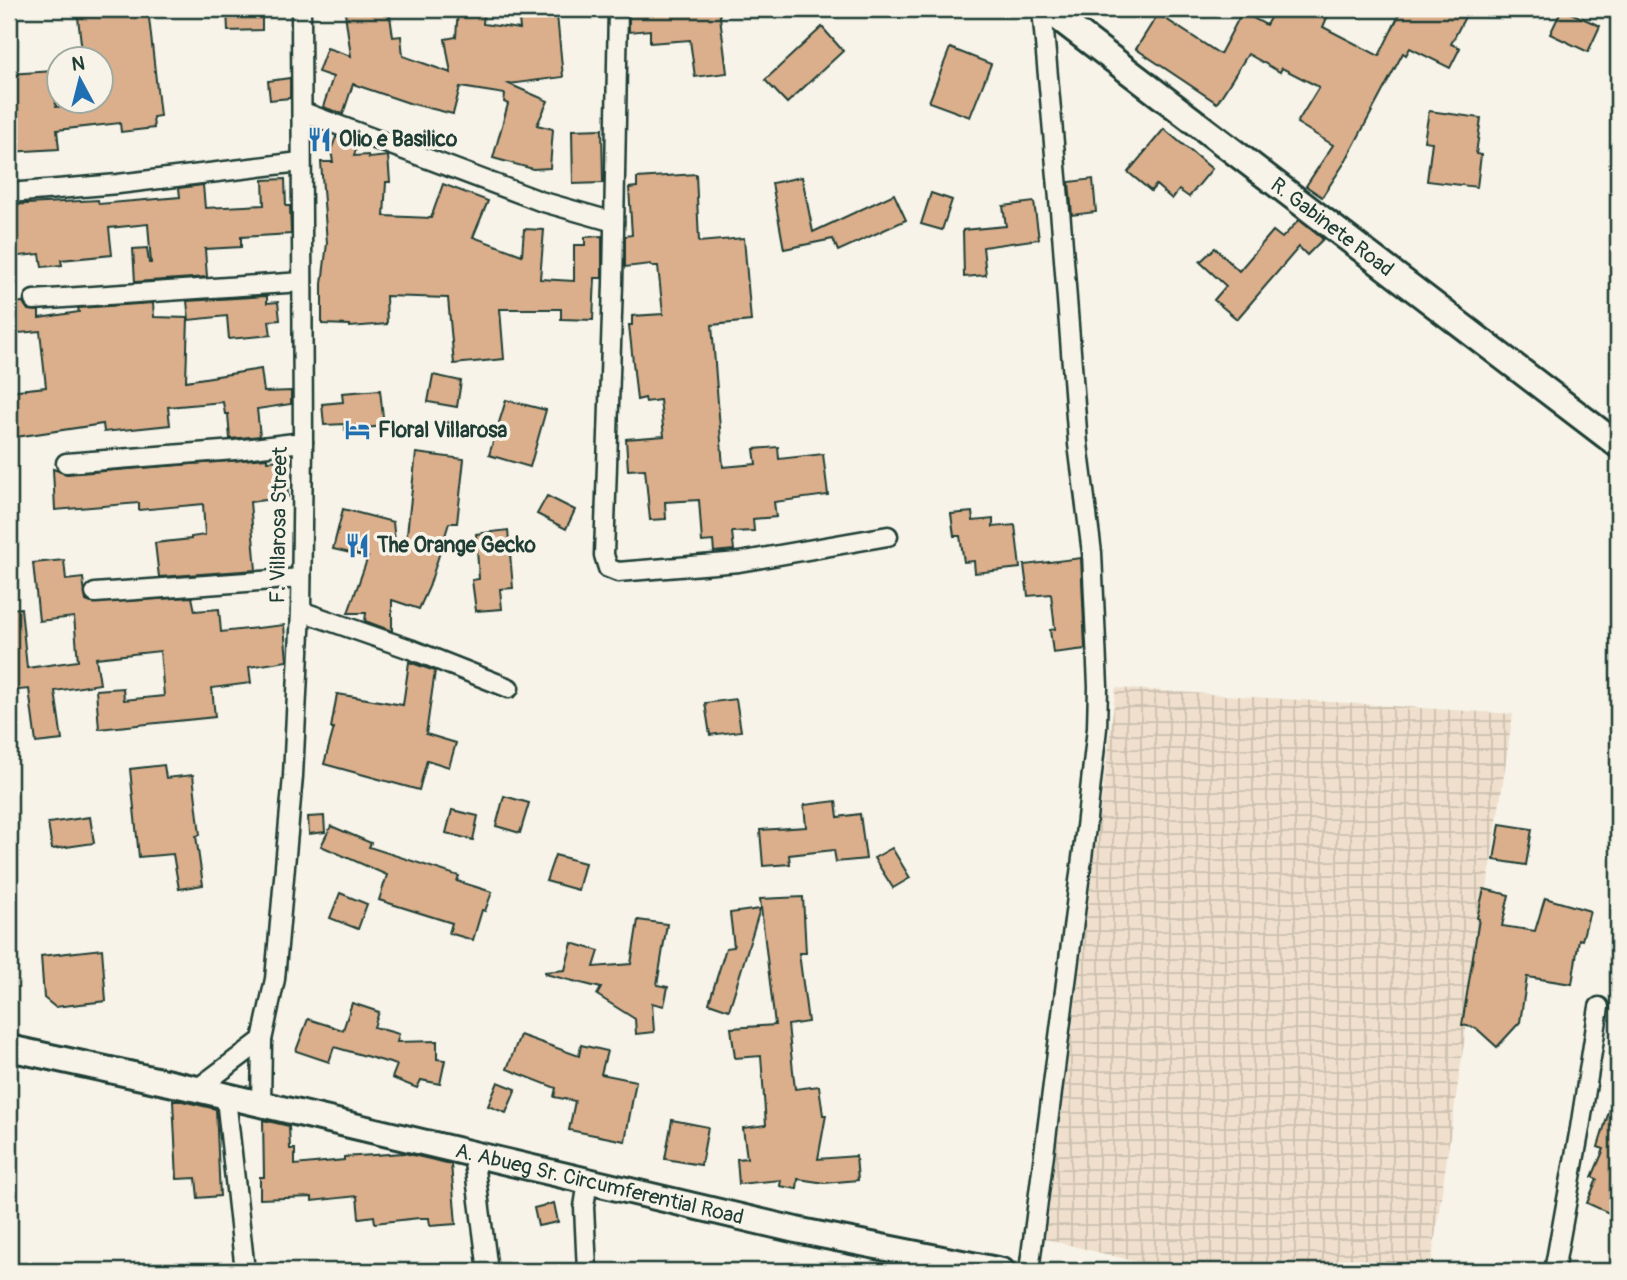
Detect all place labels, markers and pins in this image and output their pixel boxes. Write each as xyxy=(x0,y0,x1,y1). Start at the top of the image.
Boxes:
restaurant icon: Olio e Basilico xyxy=(305,125,333,153)
place label: Olio e Basilico xyxy=(339,126,458,153)
hotel icon: Floral Villarosa xyxy=(344,416,372,444)
place label: Floral Villarosa xyxy=(378,417,508,444)
restaurant icon: The Orange Gecko xyxy=(343,531,371,559)
place label: The Orange Gecko xyxy=(376,532,536,559)

